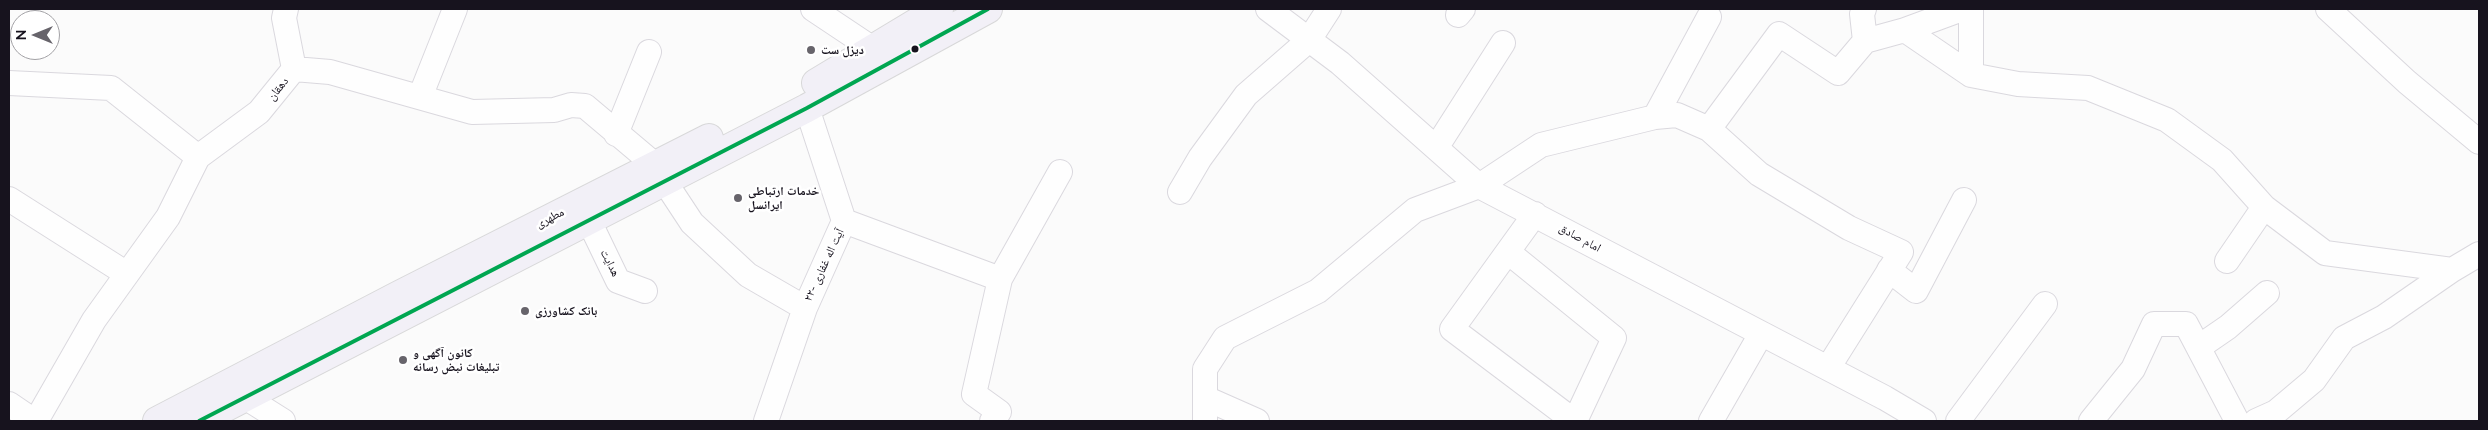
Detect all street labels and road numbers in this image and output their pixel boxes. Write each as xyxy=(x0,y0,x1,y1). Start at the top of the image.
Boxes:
street label: دهقان xyxy=(264,74,292,104)
street label: مطهری xyxy=(533,205,567,231)
street label: امام صادق xyxy=(1557,221,1603,255)
street label: ۲۲- آیت اله غفاری xyxy=(801,226,847,304)
street label: هدایت xyxy=(597,247,623,279)

